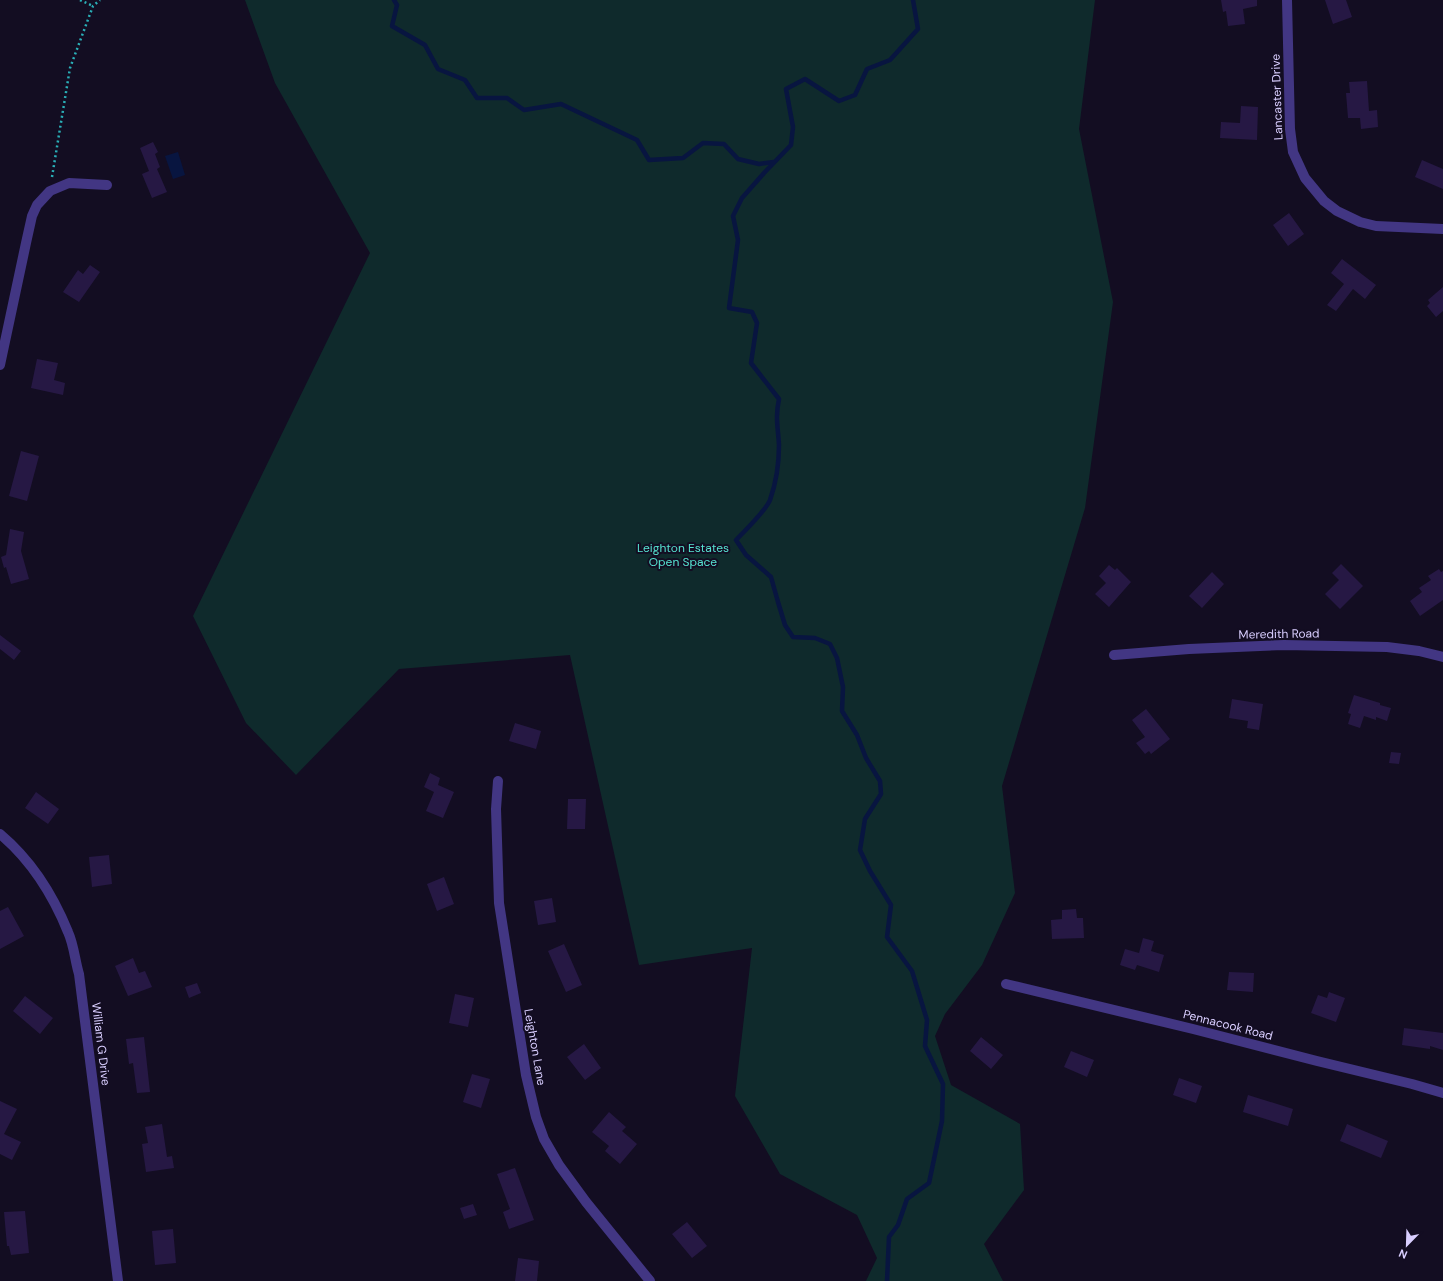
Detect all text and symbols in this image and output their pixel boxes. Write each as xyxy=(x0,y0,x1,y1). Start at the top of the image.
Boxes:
street label: Lancaster Drive xyxy=(1267,53,1287,140)
park label: Leighton Estates Open Space xyxy=(637,540,729,570)
street label: Meredith Road xyxy=(1238,625,1320,643)
street label: William G Drive xyxy=(88,1001,114,1087)
street label: Pennacook Road xyxy=(1181,1006,1275,1044)
street label: Leighton Lane xyxy=(520,1007,550,1087)
north arrow xyxy=(1387,1225,1427,1265)
text: N xyxy=(1397,1246,1410,1262)

